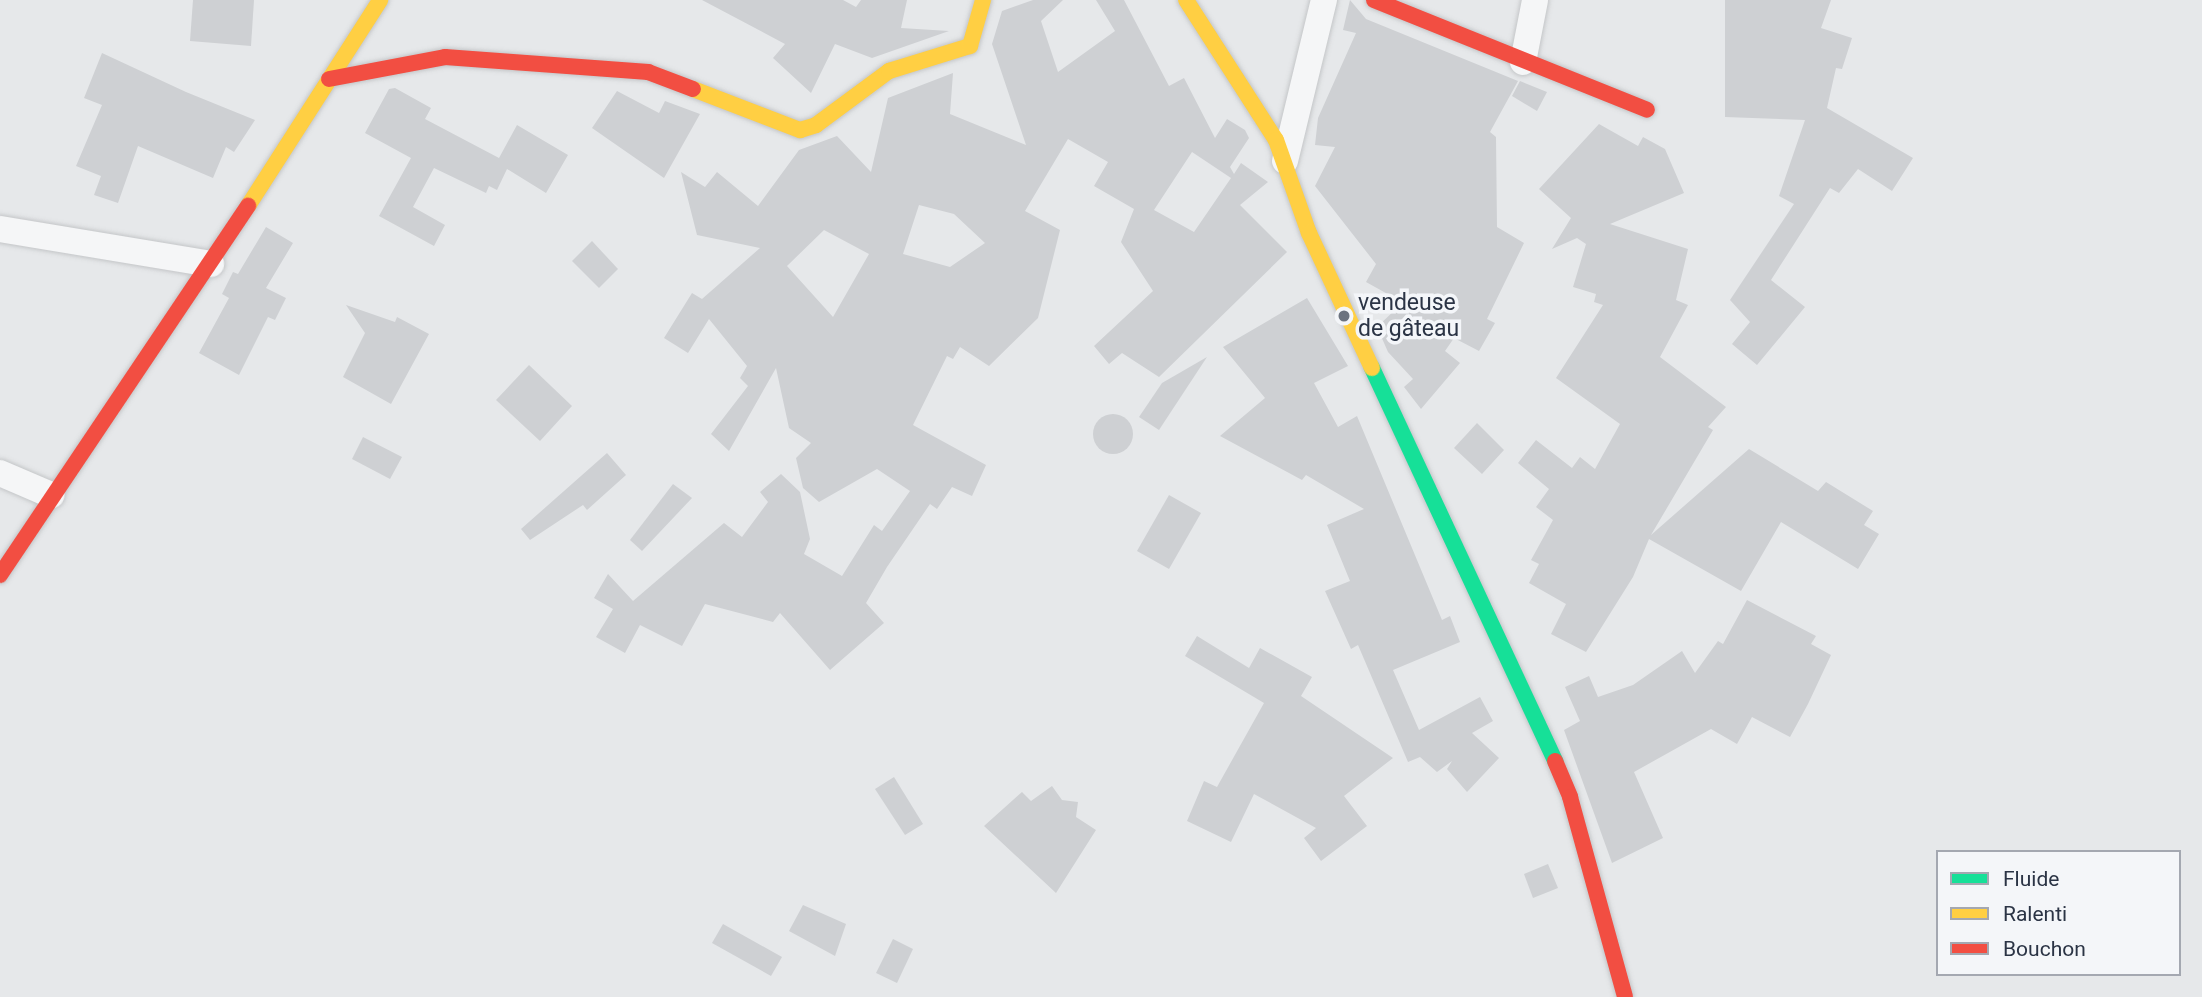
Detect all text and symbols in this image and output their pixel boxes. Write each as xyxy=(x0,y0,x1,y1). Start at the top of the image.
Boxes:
place label: vendeuse de gâteau xyxy=(1358,289,1459,343)
marker: vendeuse de gâteau xyxy=(1336,308,1352,324)
legend xyxy=(1936,850,2181,976)
text: Fluide xyxy=(2003,867,2059,891)
text: Ralenti xyxy=(2003,902,2067,926)
text: Bouchon xyxy=(2003,937,2086,961)

